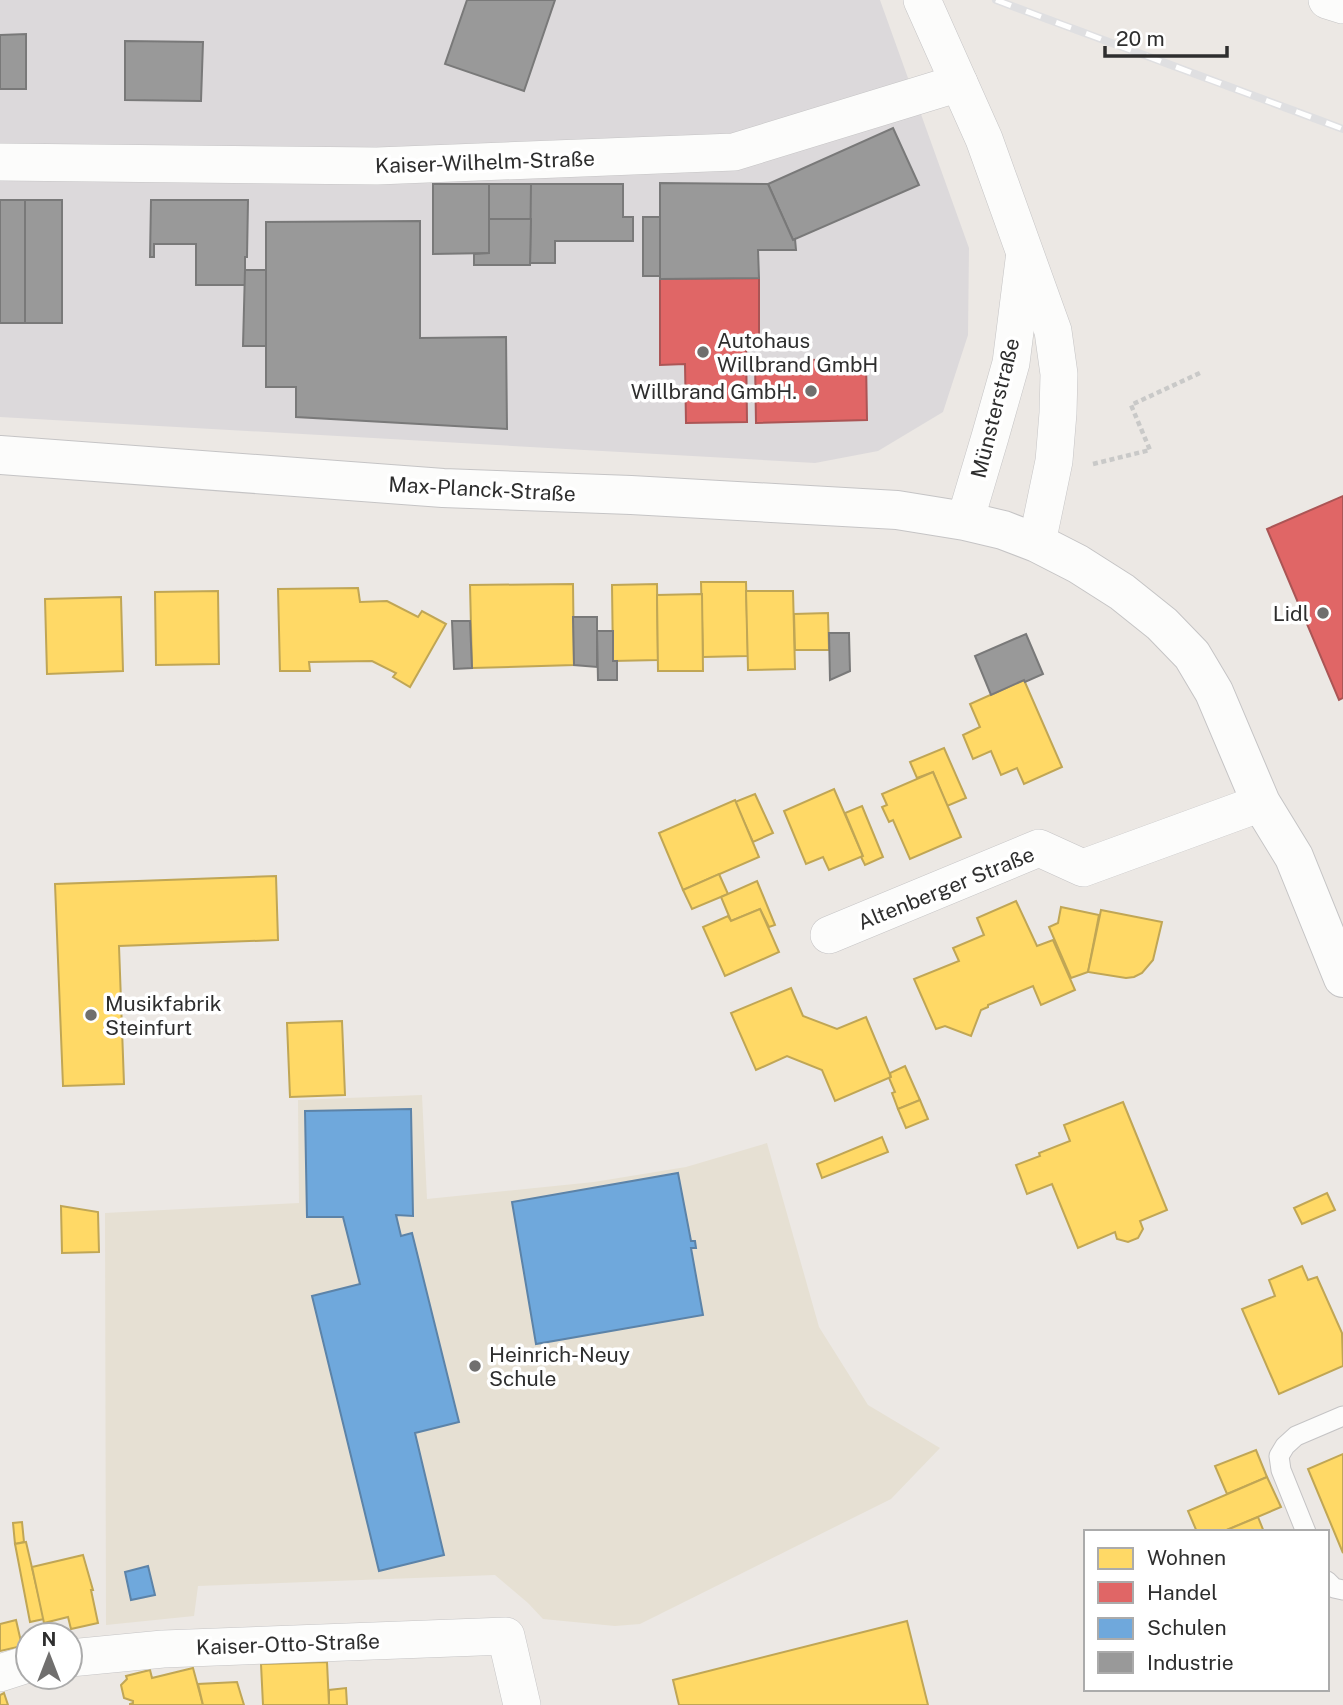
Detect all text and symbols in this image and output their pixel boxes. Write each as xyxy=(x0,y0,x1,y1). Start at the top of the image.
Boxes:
scale bar xyxy=(1105,14,1228,58)
text: 20 m xyxy=(1116,26,1165,51)
street label: Kaiser-Wilhelm-Straße xyxy=(375,146,595,178)
place label: Autohaus Willbrand GmbH xyxy=(717,328,878,377)
street label: Münsterstraße xyxy=(966,335,1024,481)
marker: Autohaus Willbrand GmbH xyxy=(695,344,711,360)
place label: Willbrand GmbH. xyxy=(631,379,797,404)
marker: Willbrand GmbH. xyxy=(803,383,819,399)
street label: Max-Planck-Straße xyxy=(388,472,576,506)
place label: Lidl xyxy=(1273,601,1309,626)
marker: Lidl xyxy=(1315,605,1331,621)
street label: Altenberger Straße xyxy=(854,841,1038,935)
place label: Musikfabrik Steinfurt xyxy=(105,991,222,1040)
marker: Musikfabrik Steinfurt xyxy=(83,1007,99,1023)
place label: Heinrich-Neuy Schule xyxy=(489,1342,630,1391)
marker: Heinrich-Neuy Schule xyxy=(467,1358,483,1374)
legend xyxy=(1084,1530,1329,1691)
text: Wohnen xyxy=(1147,1545,1226,1570)
text: Handel xyxy=(1147,1580,1218,1605)
text: Schulen xyxy=(1147,1615,1227,1640)
north arrow xyxy=(14,1621,84,1691)
text: N xyxy=(42,1628,56,1650)
street label: Kaiser-Otto-Straße xyxy=(196,1628,380,1660)
text: Industrie xyxy=(1147,1650,1234,1675)

